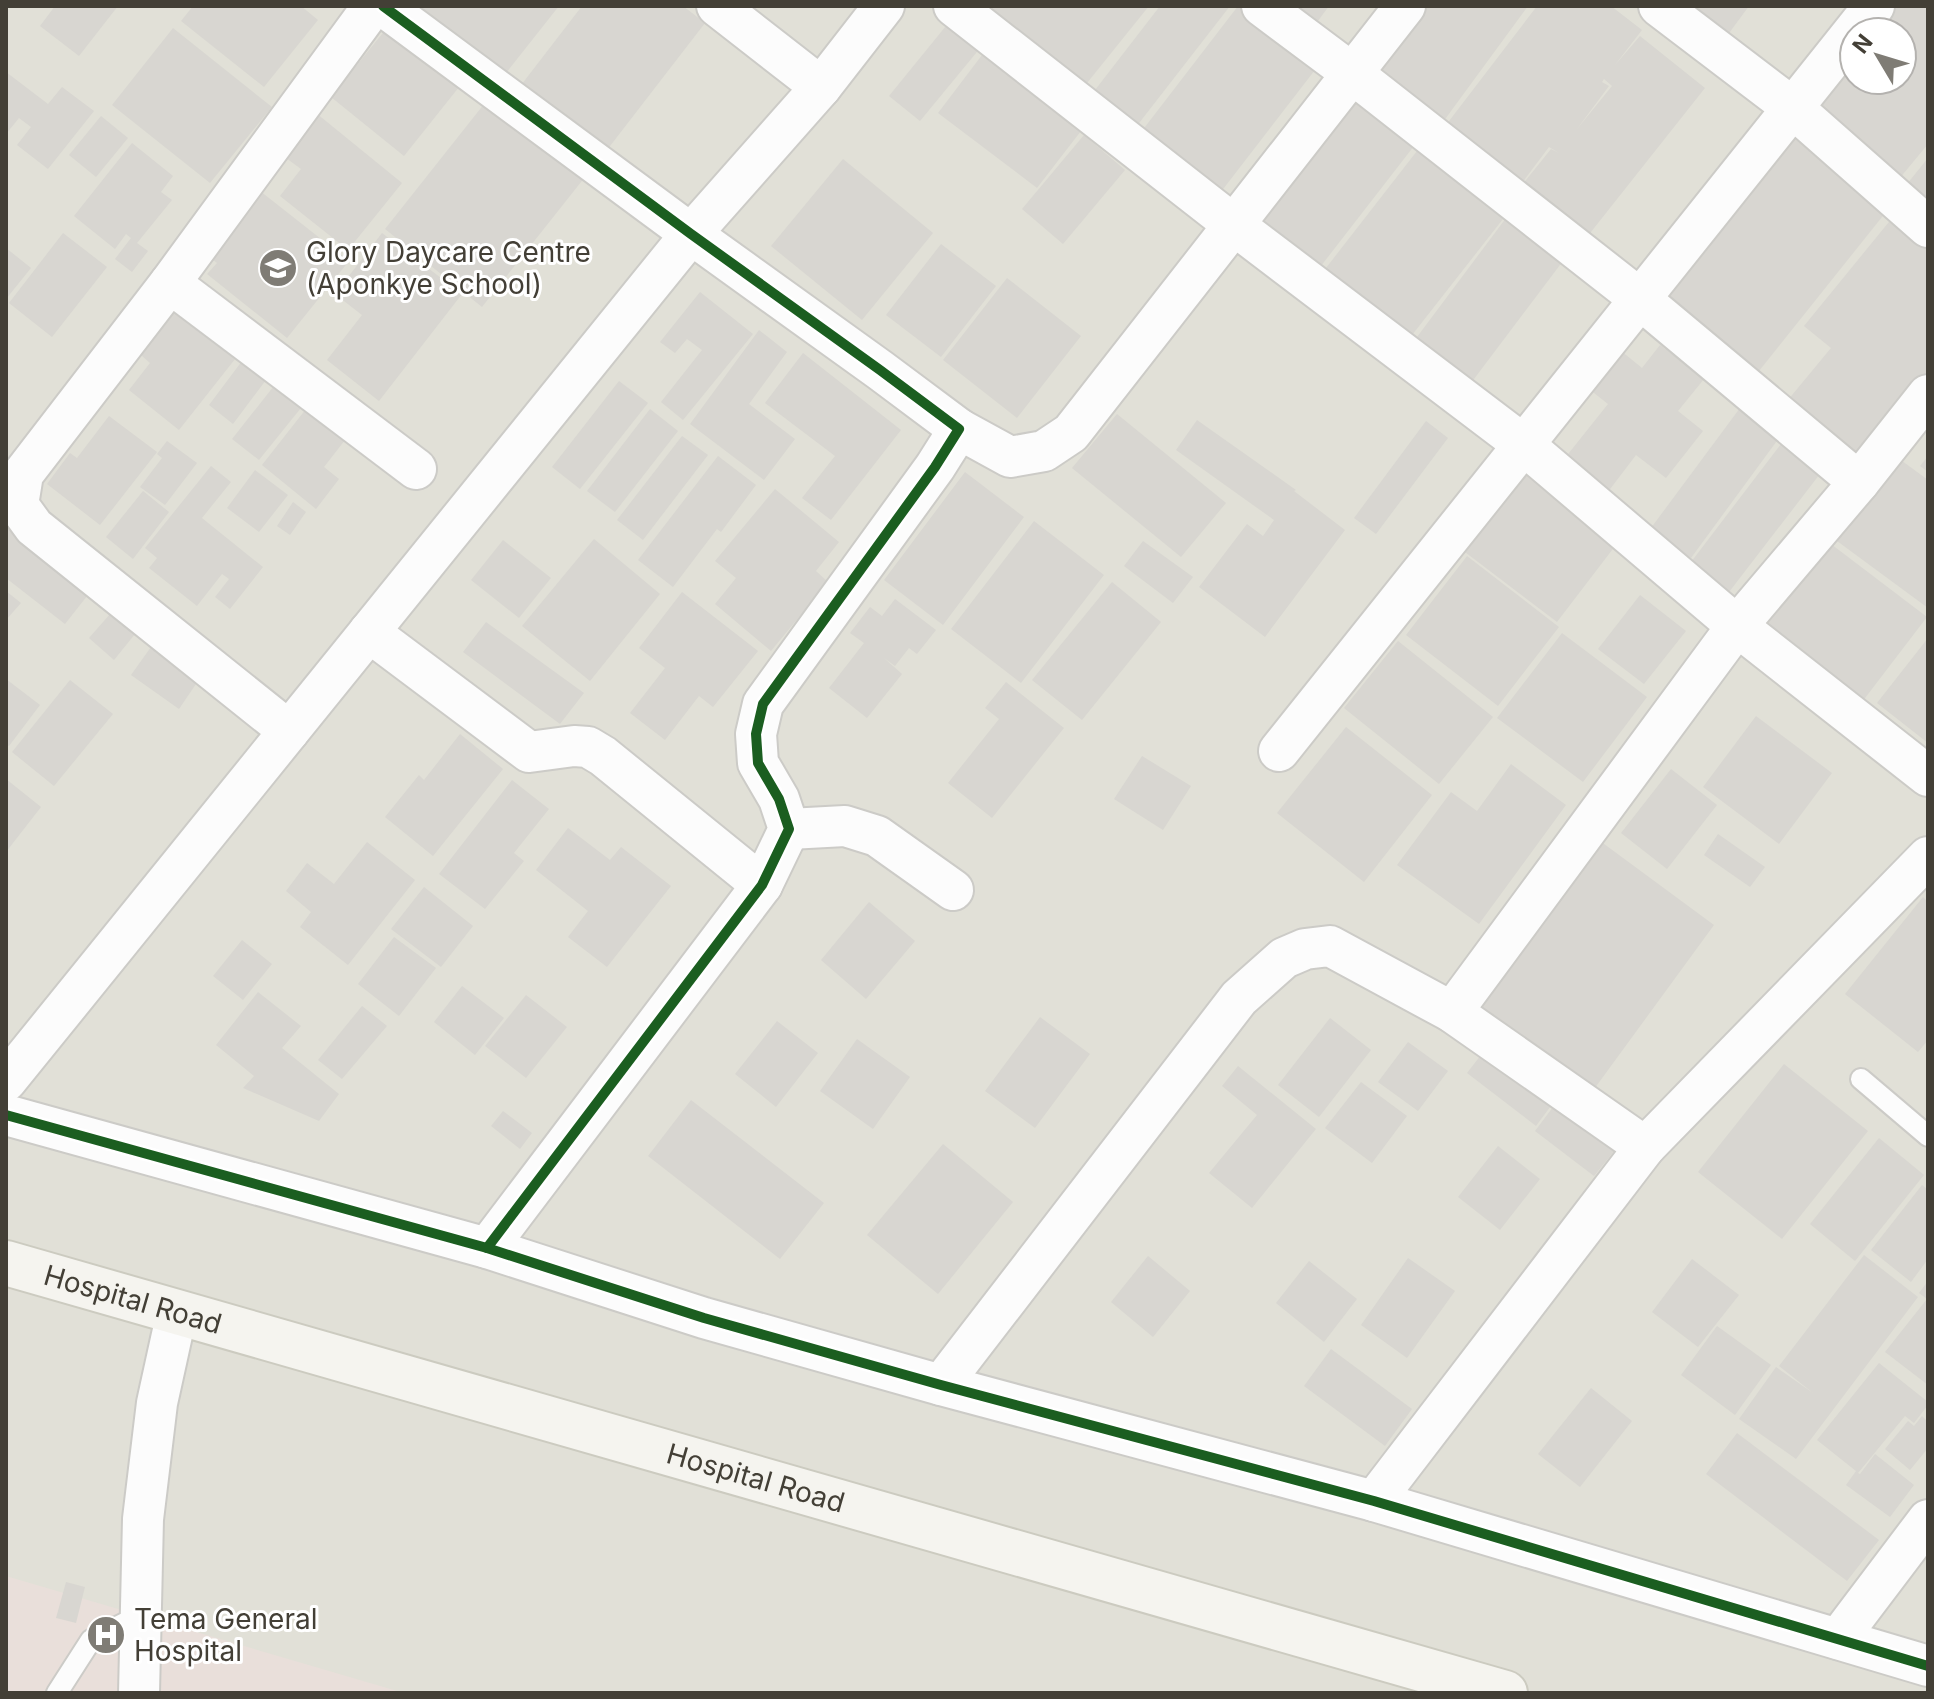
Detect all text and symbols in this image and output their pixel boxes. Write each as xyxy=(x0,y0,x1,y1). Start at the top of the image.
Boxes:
north arrow xyxy=(1838,16,1918,96)
text: N xyxy=(1847,29,1878,58)
place label: Glory Daycare Centre (Aponkye School) xyxy=(306,235,591,301)
school or university icon: Glory Daycare Centre (Aponkye School) xyxy=(257,247,299,289)
street label: Hospital Road xyxy=(40,1258,226,1341)
street label: Hospital Road xyxy=(663,1436,849,1520)
place label: Tema General Hospital xyxy=(134,1602,317,1668)
hospital icon: Tema General Hospital xyxy=(85,1614,127,1656)

